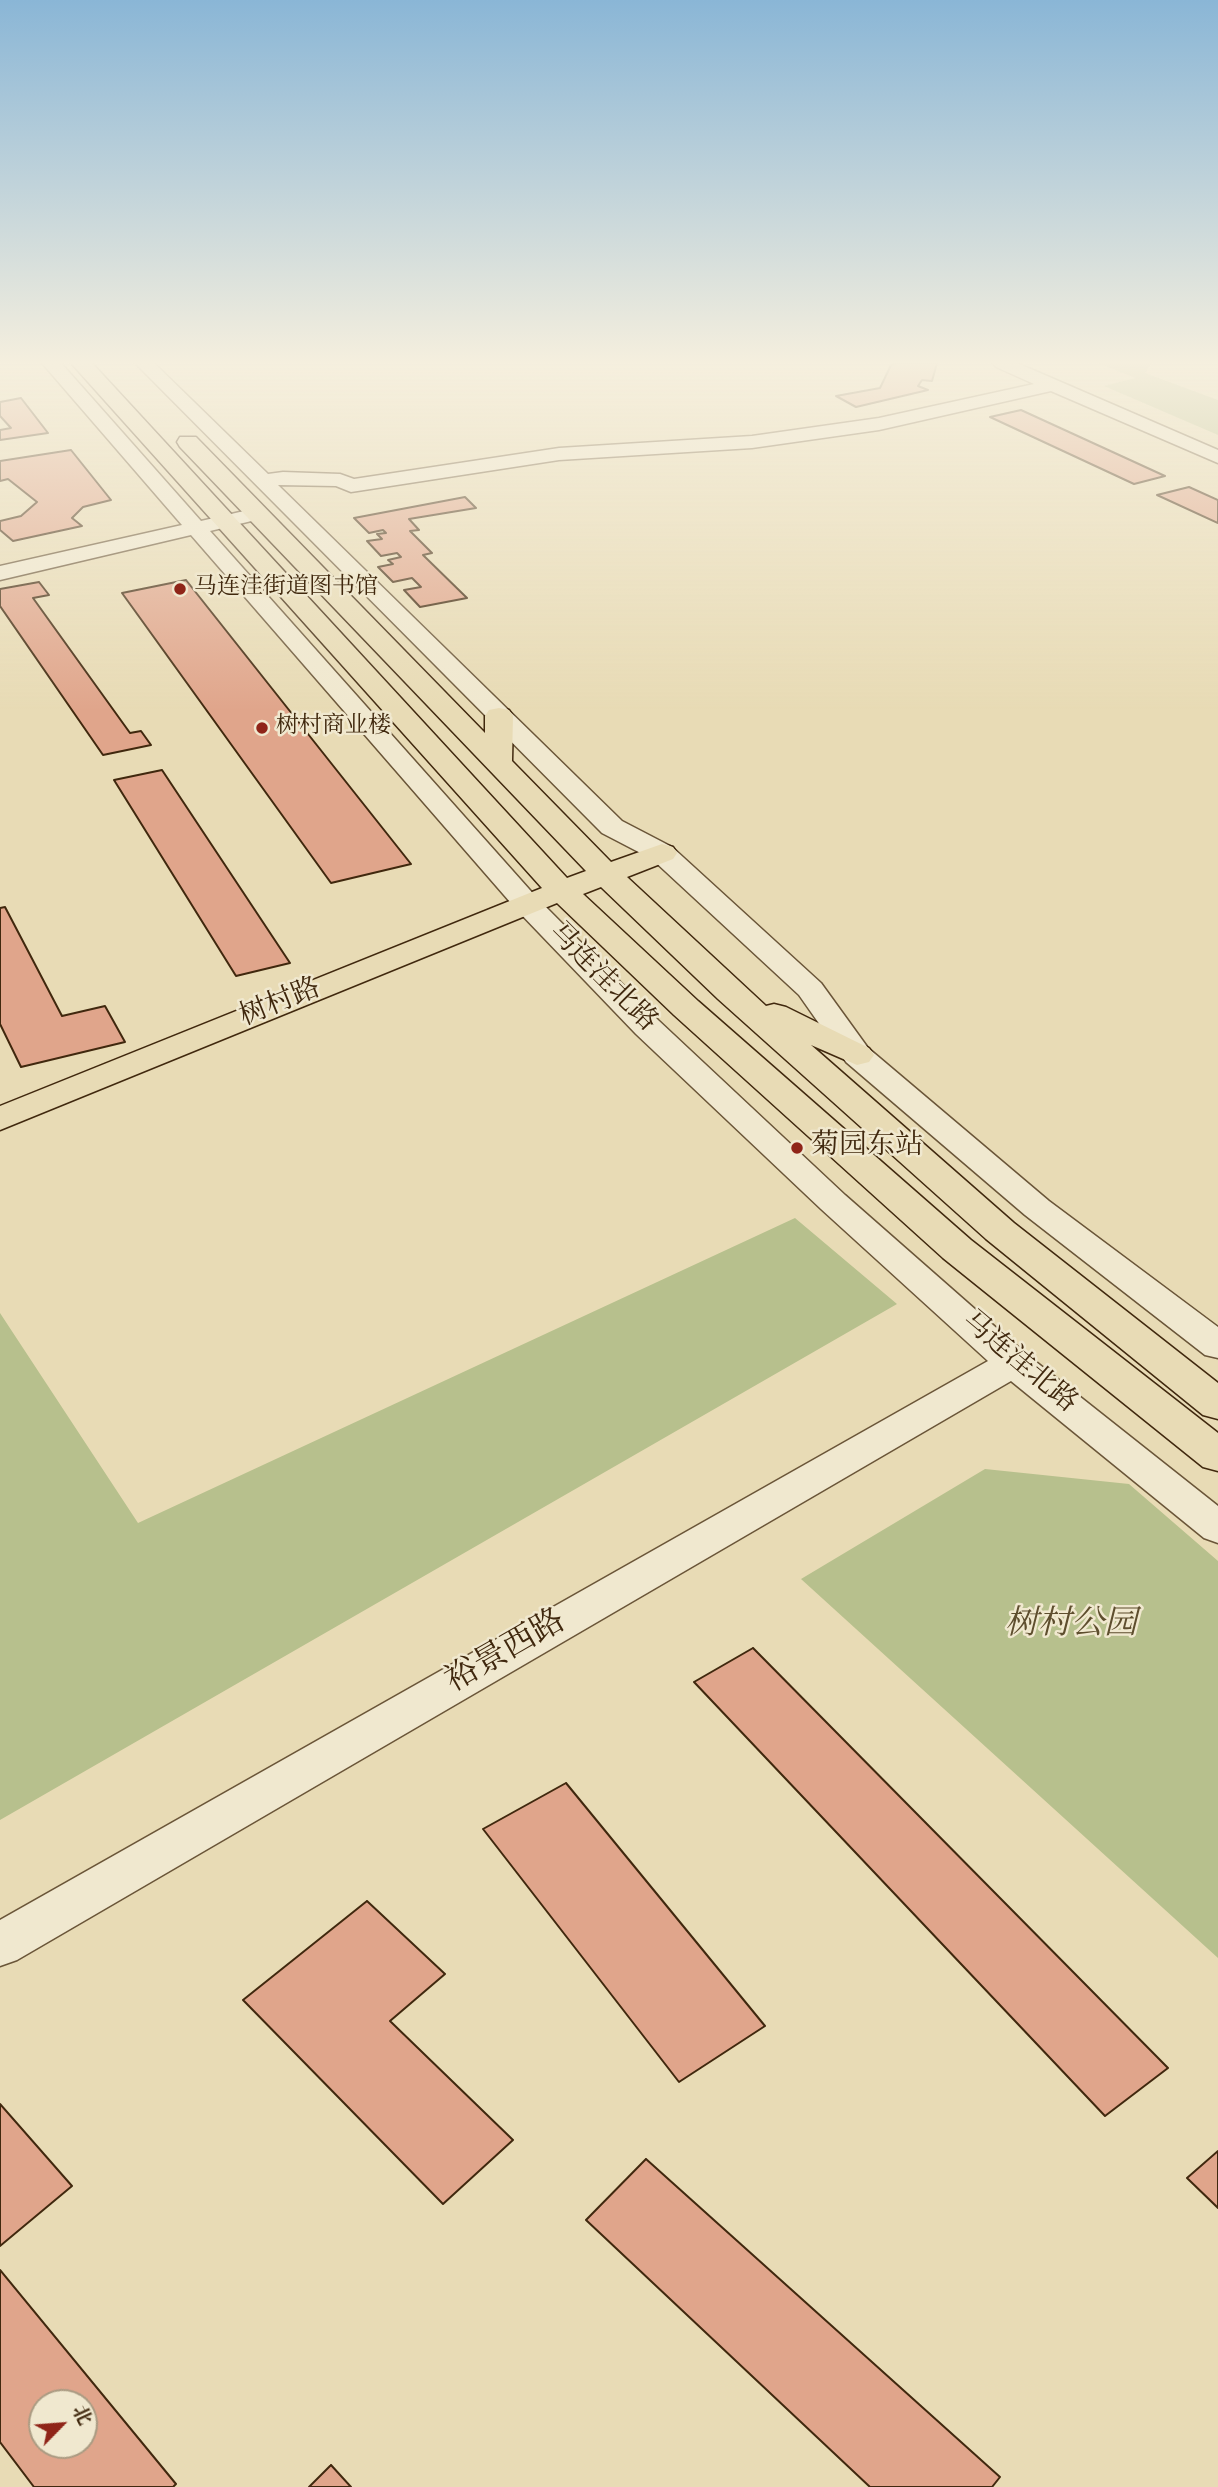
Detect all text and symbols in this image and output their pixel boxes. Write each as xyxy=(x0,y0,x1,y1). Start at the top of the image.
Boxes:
place label: 马连洼街道图书馆 xyxy=(194,575,378,603)
marker: 马连洼街道图书馆 xyxy=(172,581,188,597)
place label: 树村商业楼 xyxy=(276,714,391,742)
marker: 树村商业楼 xyxy=(254,720,270,736)
street label: 马连洼北路 xyxy=(540,918,662,1040)
street label: 树村路 xyxy=(236,974,326,1036)
place label: 菊园东站 xyxy=(811,1131,923,1165)
marker: 菊园东站 xyxy=(789,1140,805,1156)
street label: 马连洼北路 xyxy=(954,1306,1082,1422)
street label: 裕景西路 xyxy=(440,1604,574,1704)
park label: 树村公园 xyxy=(1005,1607,1137,1647)
north arrow xyxy=(28,2389,98,2459)
text: 北 xyxy=(64,2401,97,2430)

